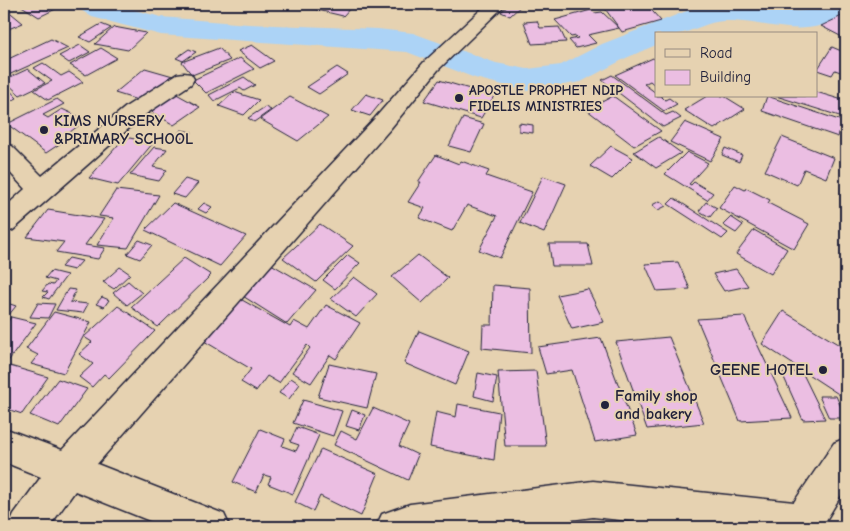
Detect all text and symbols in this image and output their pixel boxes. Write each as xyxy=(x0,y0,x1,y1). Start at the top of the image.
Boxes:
legend xyxy=(655,32,818,98)
text: Road xyxy=(700,44,732,62)
text: Building xyxy=(700,68,751,86)
place label: APOSTLE PROPHET NDIP FIDELIS MINISTRIES xyxy=(469,82,623,115)
marker: APOSTLE PROPHET NDIP FIDELIS MINISTRIES xyxy=(453,92,465,104)
place label: KIMS NURSERY &PRIMARY SCHOOL xyxy=(54,112,193,148)
marker: KIMS NURSERY &PRIMARY SCHOOL xyxy=(38,124,50,136)
place label: GEENE HOTEL xyxy=(710,361,813,379)
marker: GEENE HOTEL xyxy=(817,364,829,376)
place label: Family shop and bakery xyxy=(615,387,698,423)
marker: Family shop and bakery xyxy=(599,399,611,411)

